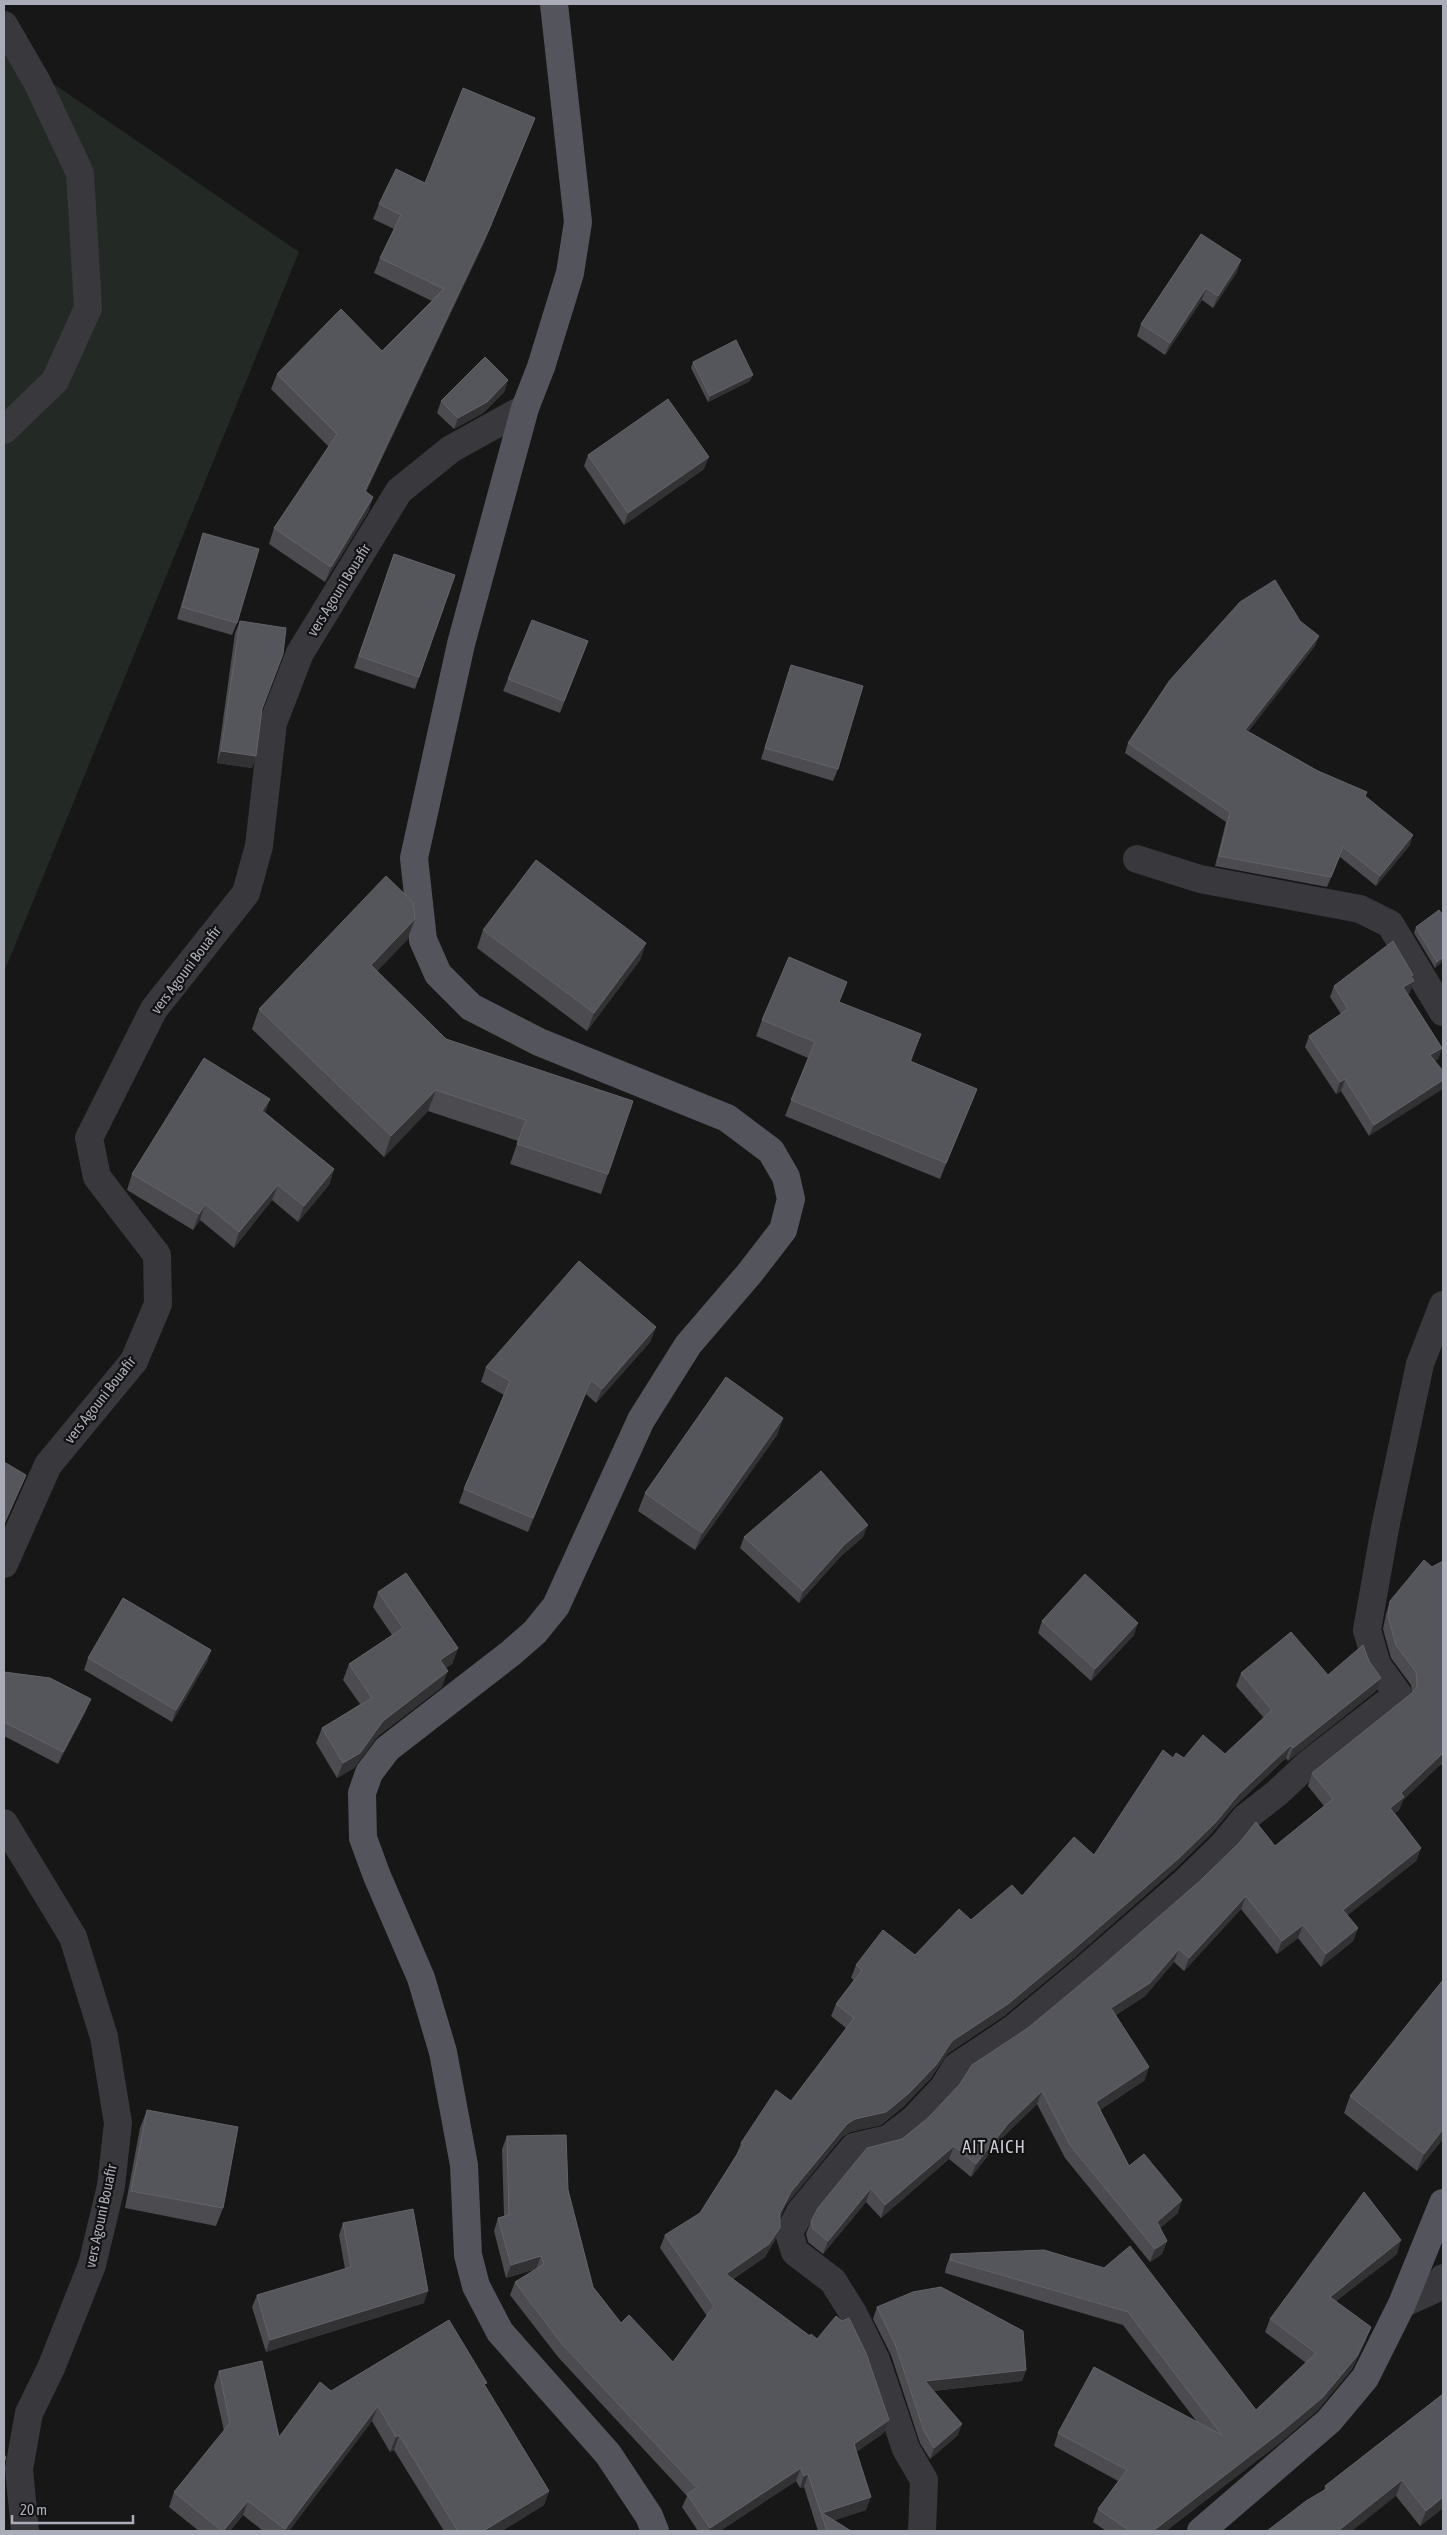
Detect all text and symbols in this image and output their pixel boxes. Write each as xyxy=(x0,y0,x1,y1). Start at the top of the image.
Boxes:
street label: vers Agouni Bouafir xyxy=(303,540,374,639)
street label: vers Agouni Bouafir xyxy=(147,922,225,1017)
street label: vers Agouni Bouafir xyxy=(60,1352,139,1447)
district label: AIT AICH xyxy=(962,2136,1026,2157)
street label: vers Agouni Bouafir xyxy=(81,2162,120,2269)
scale bar xyxy=(12,2492,134,2524)
text: 20 m xyxy=(20,2501,47,2518)

